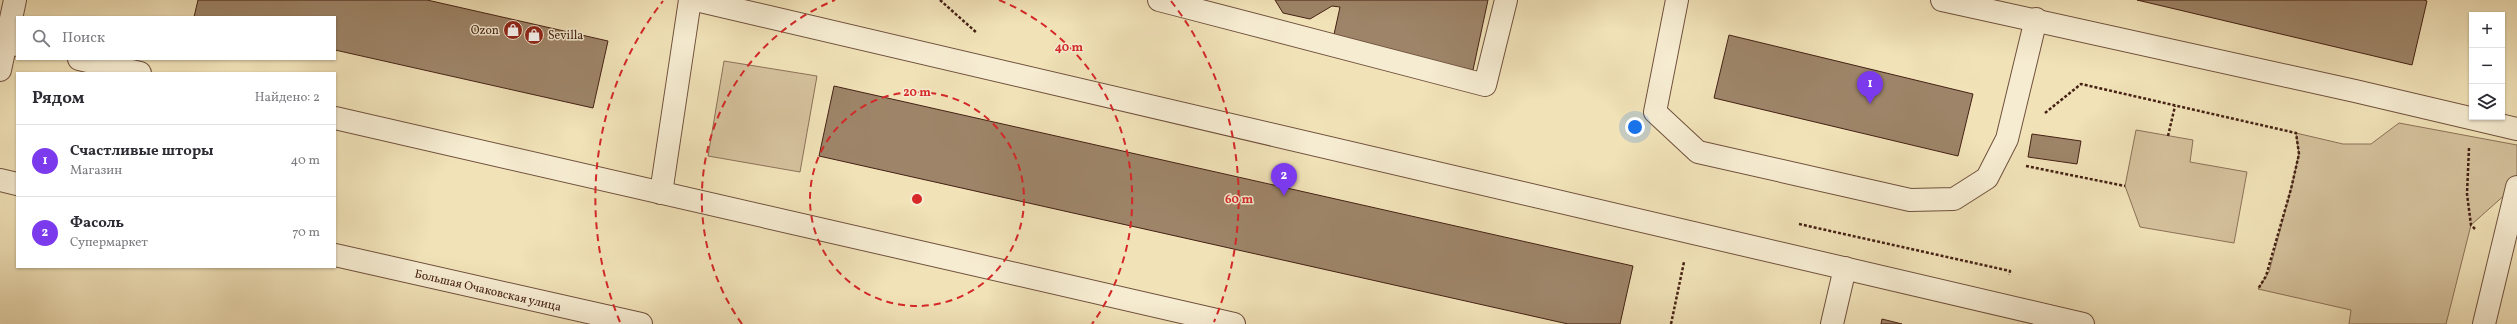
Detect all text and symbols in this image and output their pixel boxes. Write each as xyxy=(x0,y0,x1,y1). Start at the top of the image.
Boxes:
map controls xyxy=(2469,12,2505,120)
button: + xyxy=(2469,12,2505,48)
search box xyxy=(16,16,336,60)
shop icon: Ozon xyxy=(502,19,524,41)
place label: Ozon xyxy=(471,23,499,39)
shop icon: Sevilla xyxy=(523,24,545,46)
icon: search xyxy=(30,27,52,49)
text: Поиск xyxy=(62,28,105,49)
place label: Sevilla xyxy=(548,28,583,44)
text: 40 m xyxy=(1055,40,1084,56)
button: − xyxy=(2469,48,2505,84)
pin: 1 xyxy=(1857,71,1883,104)
button: layers xyxy=(2469,84,2505,120)
text: 20 m xyxy=(903,85,931,101)
text: Рядом xyxy=(32,87,85,110)
text: Найдено: 2 xyxy=(255,89,320,107)
your location xyxy=(1625,117,1645,137)
text: Счастливые шторы xyxy=(70,141,214,162)
text: 1 xyxy=(42,152,48,170)
text: 40 m xyxy=(291,152,320,170)
text: Магазин xyxy=(70,162,122,180)
pin: 2 xyxy=(1271,163,1297,196)
centre of rings xyxy=(910,192,924,206)
text: 60 m xyxy=(1225,192,1253,208)
text: Фасоль xyxy=(70,213,124,234)
text: 2 xyxy=(42,224,48,242)
text: 70 m xyxy=(292,224,320,242)
text: Супермаркет xyxy=(70,234,148,252)
street label: Большая Очаковская улица xyxy=(413,266,563,316)

